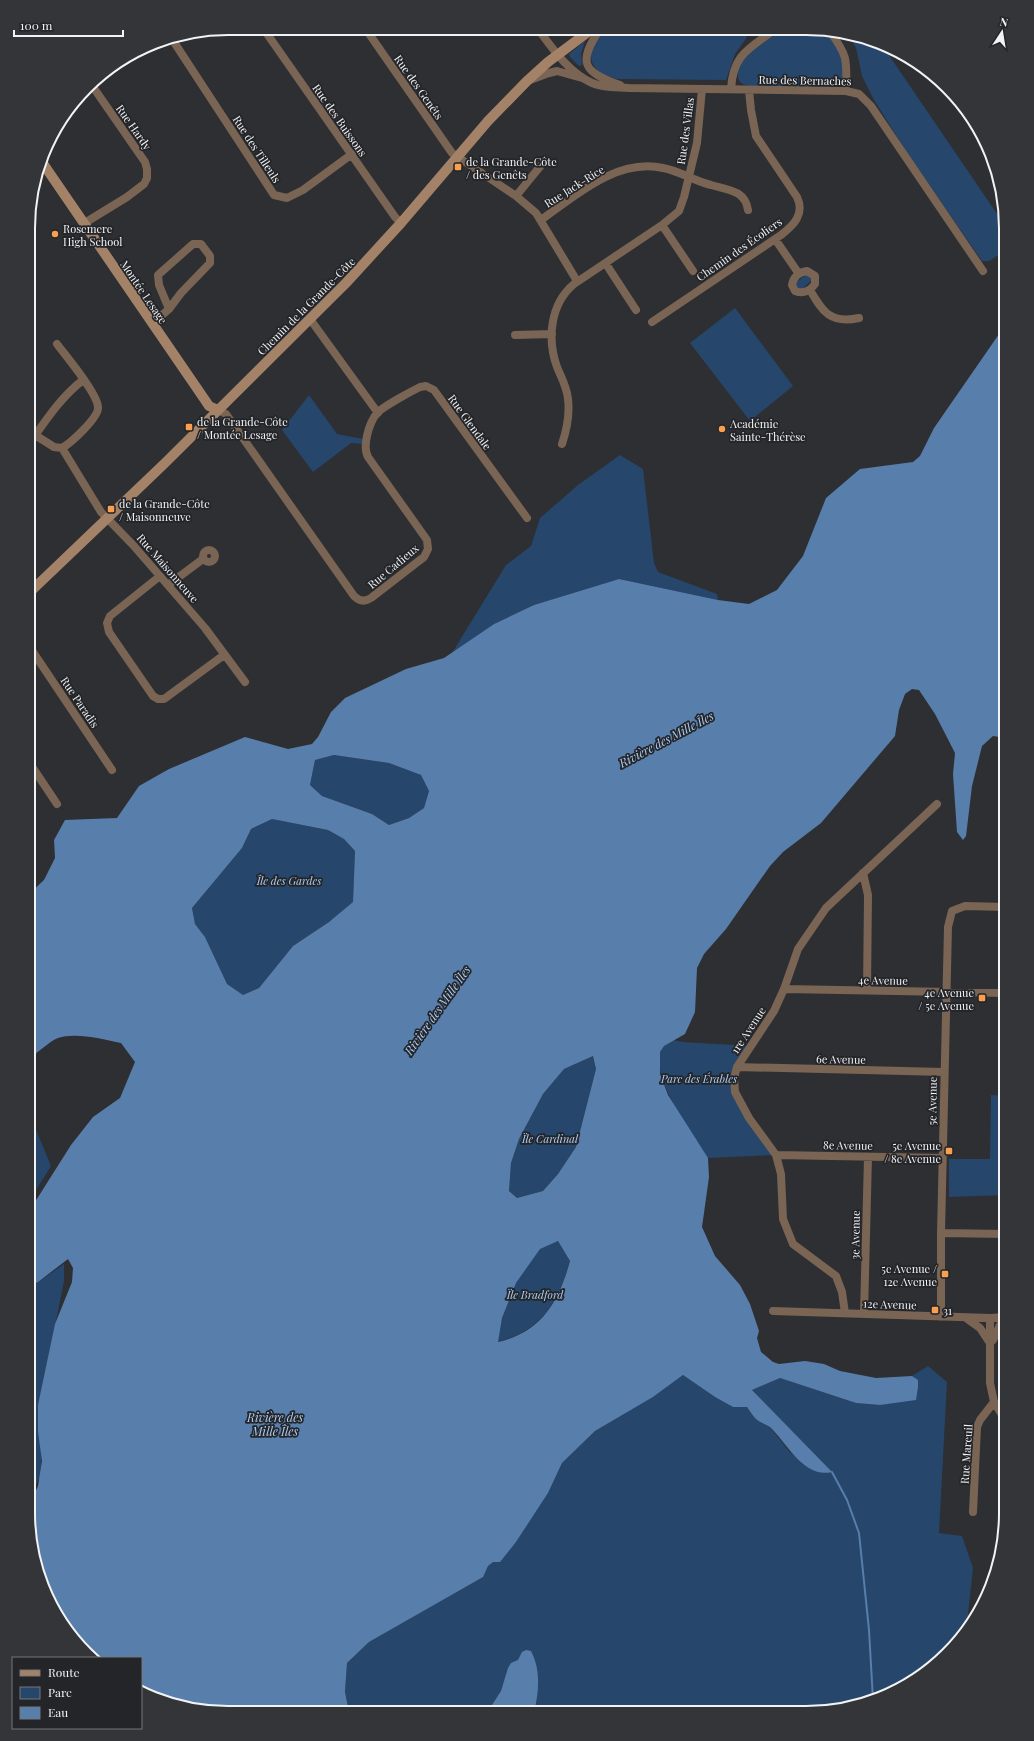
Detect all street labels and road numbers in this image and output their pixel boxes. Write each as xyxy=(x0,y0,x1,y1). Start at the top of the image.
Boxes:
street label: Rue des Genêts xyxy=(391,52,447,122)
street label: Rue des Bernaches xyxy=(758,72,852,88)
street label: Rue des Buissons xyxy=(309,81,371,159)
street label: Rue des Villas xyxy=(673,96,697,166)
street label: Rue Hardy xyxy=(113,101,155,153)
street label: Rue des Tilleuls xyxy=(230,112,284,186)
street label: Rue Jack-Rice xyxy=(541,161,607,210)
street label: Chemin des Écoliers xyxy=(693,214,785,284)
street label: Chemin de la Grande-Côte xyxy=(254,253,359,358)
street label: Montée Lesage xyxy=(117,257,171,327)
street label: Rue Glendale xyxy=(445,391,495,453)
street label: Rue Maisonneuve xyxy=(134,530,202,606)
street label: Rue Cadieux xyxy=(364,540,422,592)
street label: Rue Paradis xyxy=(57,674,103,731)
street label: 4e Avenue xyxy=(858,972,908,988)
street label: 1re Avenue xyxy=(727,1003,769,1056)
street label: 6e Avenue xyxy=(816,1051,867,1067)
street label: 5e Avenue xyxy=(924,1076,940,1126)
street label: 8e Avenue xyxy=(823,1137,874,1153)
street label: 3e Avenue xyxy=(847,1210,863,1260)
street label: 12e Avenue xyxy=(863,1296,917,1312)
street label: Rue Mareuil xyxy=(956,1424,976,1484)

